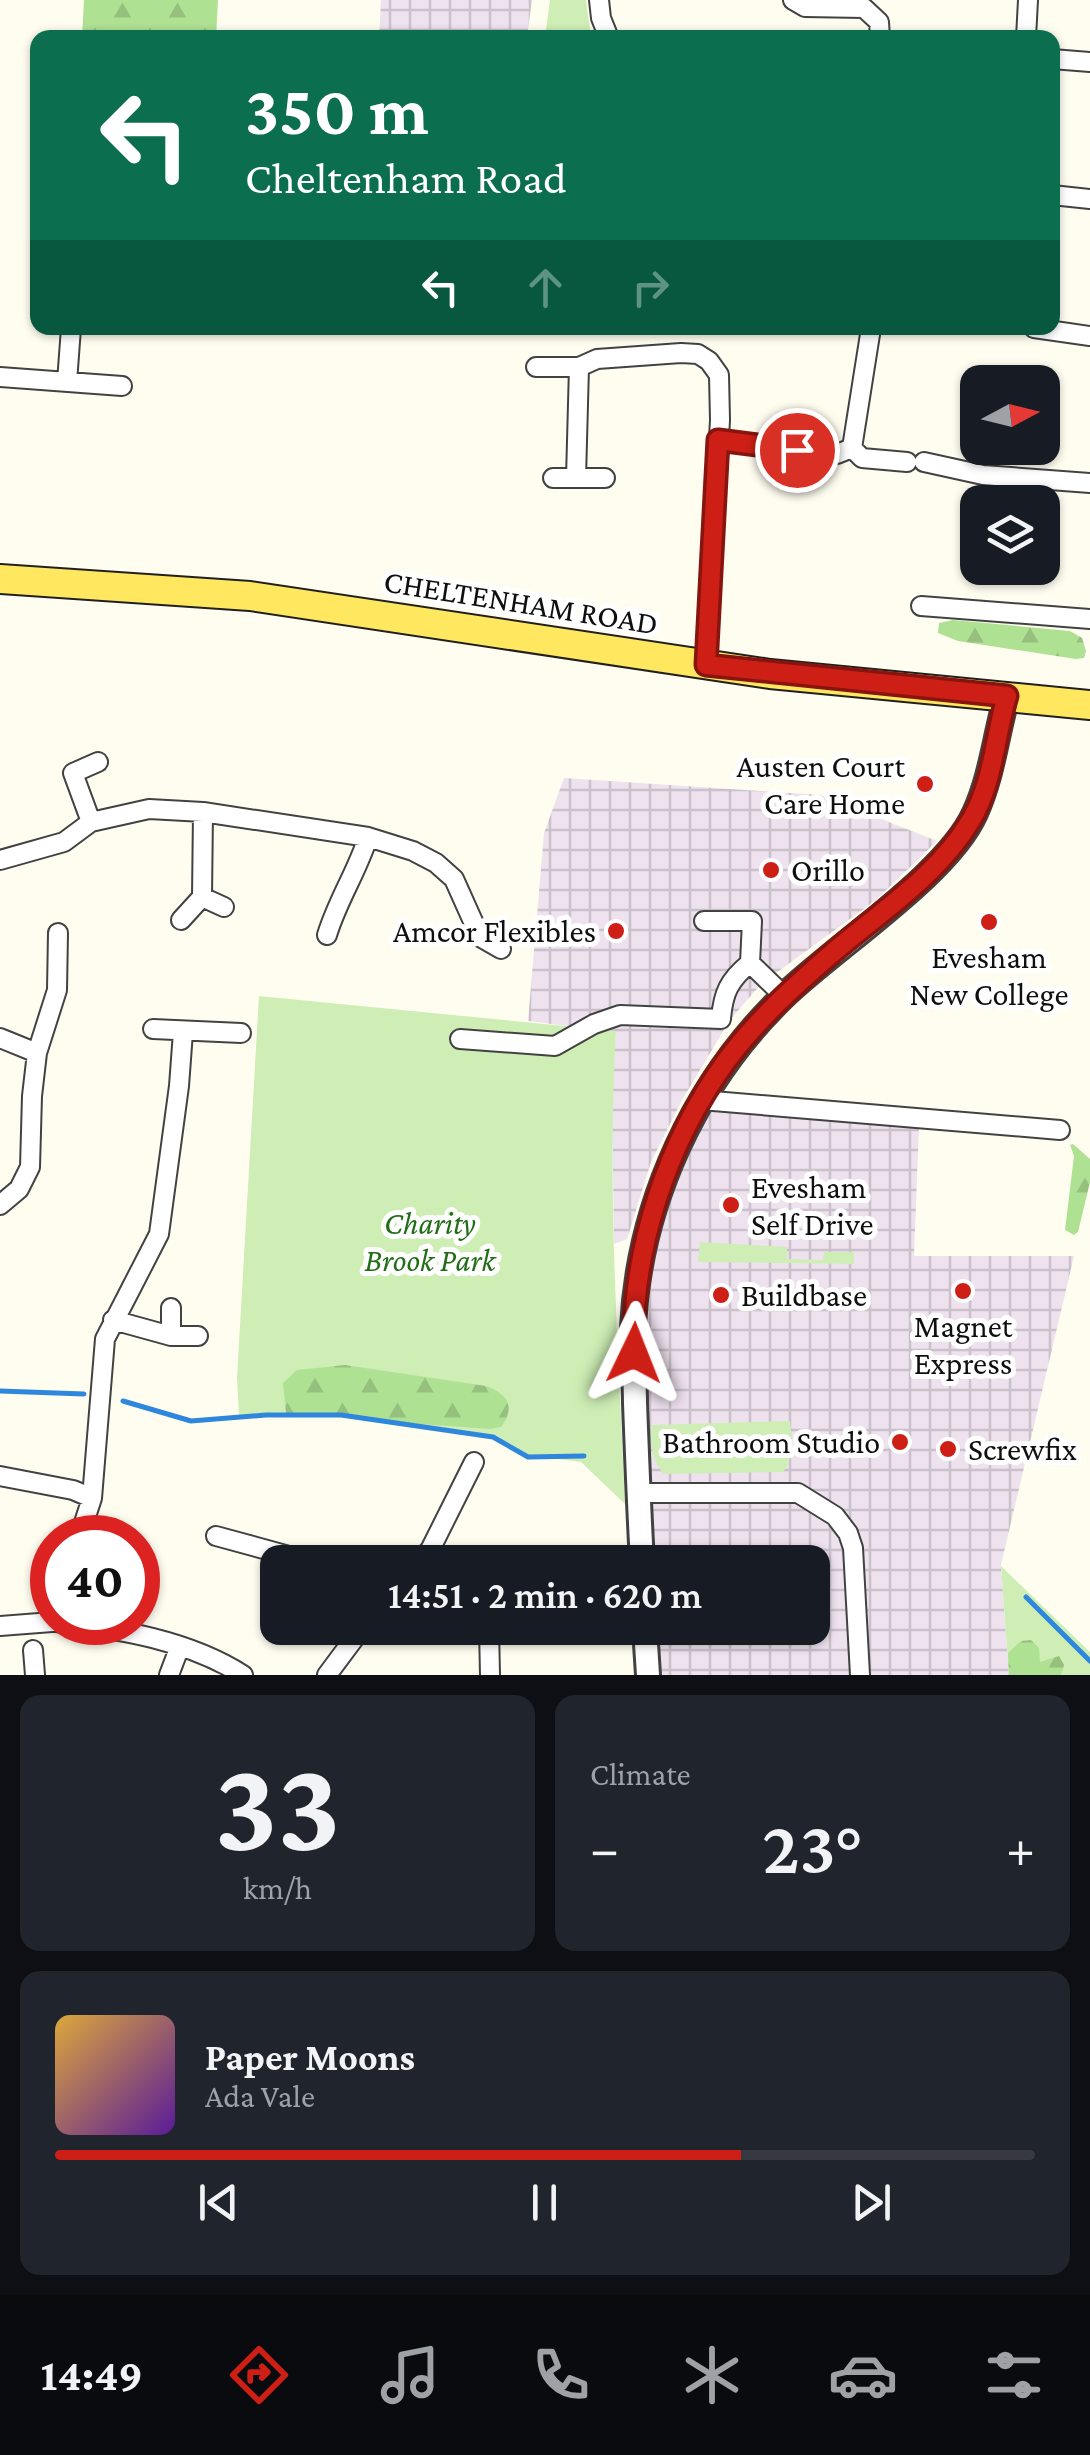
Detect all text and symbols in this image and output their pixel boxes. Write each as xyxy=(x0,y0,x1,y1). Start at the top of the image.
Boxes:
icon: left xyxy=(80,70,210,200)
text: 350 m xyxy=(245,71,429,149)
text: Cheltenham Road xyxy=(245,153,567,203)
icon: left xyxy=(413,260,468,315)
icon: ahead xyxy=(518,260,573,315)
icon: right xyxy=(623,260,678,315)
north arrow xyxy=(960,365,1060,465)
map controls xyxy=(960,365,1060,585)
pin xyxy=(755,408,840,493)
icon: arrive xyxy=(770,423,825,478)
button: layers xyxy=(960,485,1060,585)
street label: CHELTENHAM ROAD xyxy=(381,563,661,641)
place label: Austen Court Care Home xyxy=(736,748,905,821)
marker: Austen Court Care Home xyxy=(914,773,936,795)
place label: Orillo xyxy=(791,852,865,888)
marker: Orillo xyxy=(760,859,782,881)
marker: Evesham New College xyxy=(978,911,1000,933)
place label: Amcor Flexibles xyxy=(393,913,596,949)
marker: Amcor Flexibles xyxy=(605,920,627,942)
place label: Evesham New College xyxy=(909,939,1069,1012)
place label: Evesham Self Drive xyxy=(751,1169,874,1242)
marker: Evesham Self Drive xyxy=(720,1194,742,1216)
park label: Charity Brook Park xyxy=(365,1205,497,1278)
place label: Buildbase xyxy=(741,1277,867,1313)
marker: Magnet Express xyxy=(952,1280,974,1302)
marker: Buildbase xyxy=(710,1284,732,1306)
position arrow xyxy=(582,1301,686,1405)
place label: Magnet Express xyxy=(914,1308,1013,1381)
place label: Bathroom Studio xyxy=(662,1424,880,1460)
marker: Bathroom Studio xyxy=(889,1431,911,1453)
place label: Screwfix xyxy=(968,1431,1077,1467)
marker: Screwfix xyxy=(937,1438,959,1460)
speed limit sign: 40 xyxy=(30,1515,160,1645)
text: 14:51 · 2 min · 620 m xyxy=(388,1574,702,1616)
text: 33 xyxy=(214,1732,341,1877)
text: Climate xyxy=(590,1756,691,1792)
text: 23° xyxy=(762,1806,863,1889)
text: − xyxy=(590,1818,619,1879)
text: + xyxy=(1006,1818,1035,1879)
text: km/h xyxy=(243,1870,312,1906)
text: Paper Moons xyxy=(205,2036,415,2078)
text: Ada Vale xyxy=(205,2078,315,2114)
icon: previous xyxy=(191,2175,246,2230)
icon: pause xyxy=(517,2175,572,2230)
icon: next xyxy=(844,2175,899,2230)
icon: directions xyxy=(224,2340,294,2410)
icon: music xyxy=(375,2340,445,2410)
icon: phone xyxy=(526,2340,596,2410)
icon: climate xyxy=(677,2340,747,2410)
icon: car xyxy=(828,2340,898,2410)
icon: filters xyxy=(979,2340,1049,2410)
text: 14:49 xyxy=(41,2350,143,2400)

